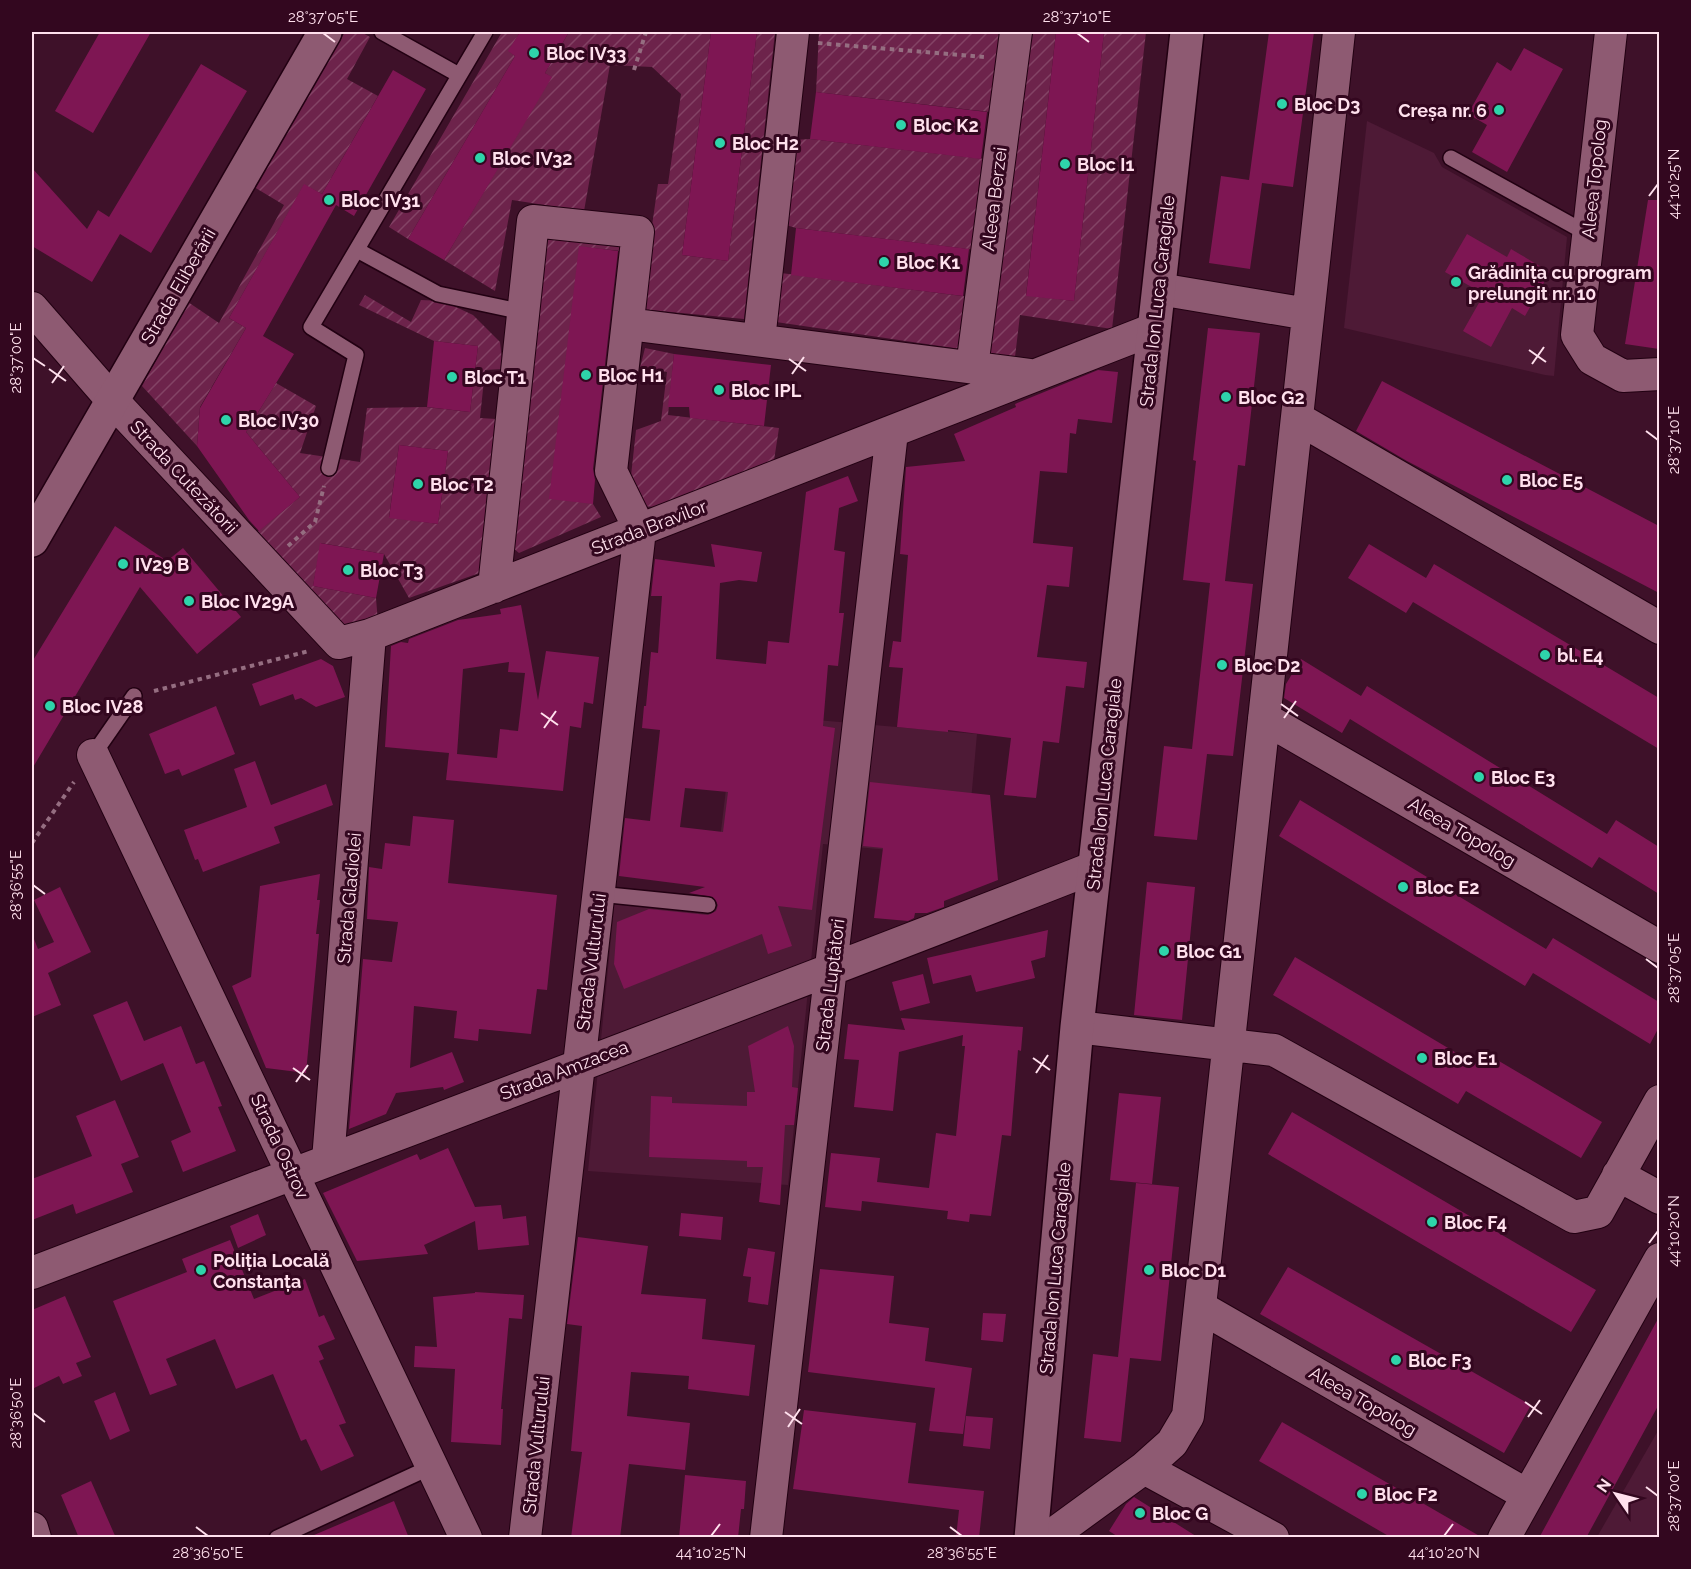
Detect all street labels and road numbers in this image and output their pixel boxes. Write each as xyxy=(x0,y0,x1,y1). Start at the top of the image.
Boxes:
street label: Aleea Topolog xyxy=(1577,118,1611,240)
street label: Aleea Berzei xyxy=(977,146,1011,252)
street label: Strada Ion Luca Caragiale xyxy=(1135,194,1179,408)
street label: Strada Eliberării xyxy=(136,224,220,348)
street label: Strada Cutezătorii xyxy=(126,416,242,538)
street label: Strada Bravilor xyxy=(588,495,710,559)
street label: Strada Ion Luca Caragiale xyxy=(1082,677,1126,891)
street label: Aleea Topolog xyxy=(1405,793,1519,871)
street label: Strada Gladiolei xyxy=(333,832,365,964)
street label: Strada Vulturului xyxy=(572,892,610,1032)
street label: Strada Luptători xyxy=(811,918,849,1052)
street label: Strada Amzacea xyxy=(497,1036,631,1104)
street label: Strada Ostrov xyxy=(247,1090,314,1202)
street label: Strada Ion Luca Caragiale xyxy=(1035,1161,1075,1375)
street label: Aleea Topolog xyxy=(1306,1362,1420,1440)
street label: Strada Vulturului xyxy=(518,1375,554,1515)

